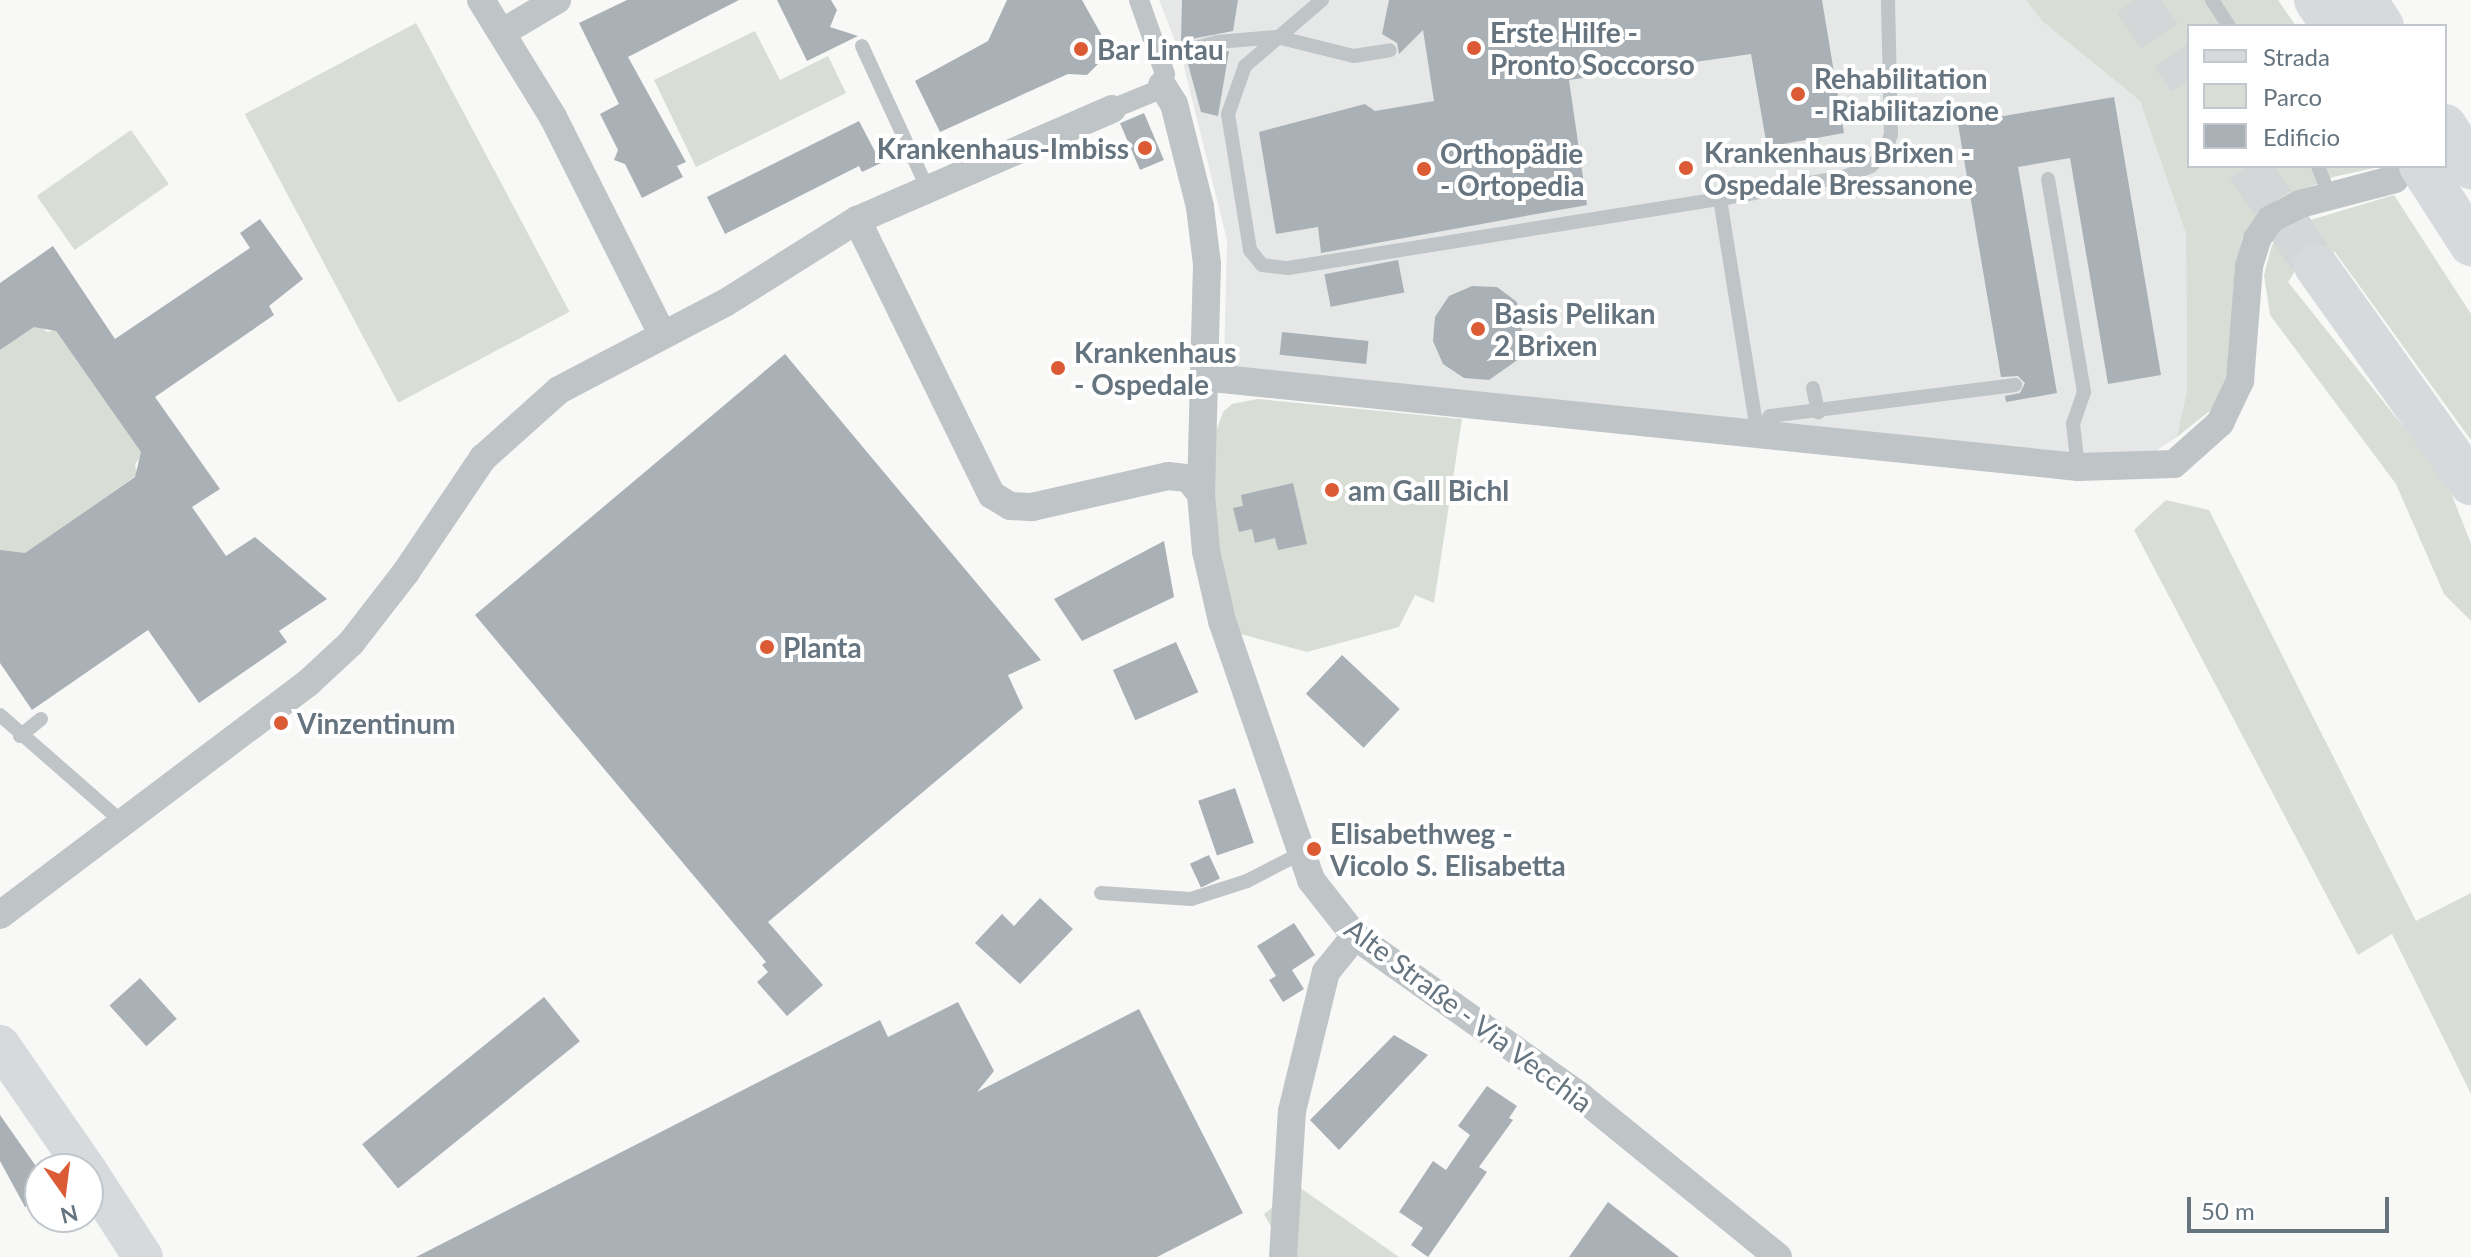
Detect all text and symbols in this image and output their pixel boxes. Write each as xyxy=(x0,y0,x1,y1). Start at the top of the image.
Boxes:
place label: Erste Hilfe - Pronto Soccorso xyxy=(1490,15,1695,81)
legend xyxy=(2187,24,2447,168)
place label: Bar Lintau xyxy=(1097,32,1224,66)
marker: Erste Hilfe - Pronto Soccorso xyxy=(1465,39,1483,57)
marker: Bar Lintau xyxy=(1072,40,1090,58)
text: Strada xyxy=(2263,42,2330,71)
place label: Rehabilitation - Riabilitazione xyxy=(1814,61,1999,127)
text: Parco xyxy=(2263,82,2322,111)
marker: Rehabilitation - Riabilitazione xyxy=(1789,85,1807,103)
text: Edificio xyxy=(2263,122,2340,151)
place label: Krankenhaus-Imbiss xyxy=(877,131,1129,165)
place label: Krankenhaus Brixen - Ospedale Bressanone xyxy=(1704,135,1973,201)
place label: Orthopädie - Ortopedia xyxy=(1440,136,1585,202)
marker: Krankenhaus-Imbiss xyxy=(1136,139,1154,157)
marker: Krankenhaus Brixen - Ospedale Bressanone xyxy=(1675,157,1697,179)
marker: Orthopädie - Ortopedia xyxy=(1415,160,1433,178)
place label: Basis Pelikan 2 Brixen xyxy=(1494,296,1656,362)
marker: Basis Pelikan 2 Brixen xyxy=(1469,320,1487,338)
place label: Krankenhaus - Ospedale xyxy=(1074,335,1237,401)
marker: Krankenhaus - Ospedale xyxy=(1049,359,1067,377)
place label: am Gall Bichl xyxy=(1348,473,1509,507)
marker: am Gall Bichl xyxy=(1323,481,1341,499)
place label: Planta xyxy=(783,630,862,664)
marker: Planta xyxy=(758,638,776,656)
place label: Vinzentinum xyxy=(297,706,456,740)
marker: Vinzentinum xyxy=(272,714,290,732)
place label: Elisabethweg - Vicolo S. Elisabetta xyxy=(1330,816,1566,882)
marker: Elisabethweg - Vicolo S. Elisabetta xyxy=(1305,840,1323,858)
street label: Alte Straße - Via Vecchia xyxy=(1338,910,1600,1120)
north arrow xyxy=(24,1153,104,1233)
scale bar xyxy=(2191,1181,2393,1231)
text: 50 m xyxy=(2201,1196,2255,1225)
text: N xyxy=(58,1200,81,1230)

